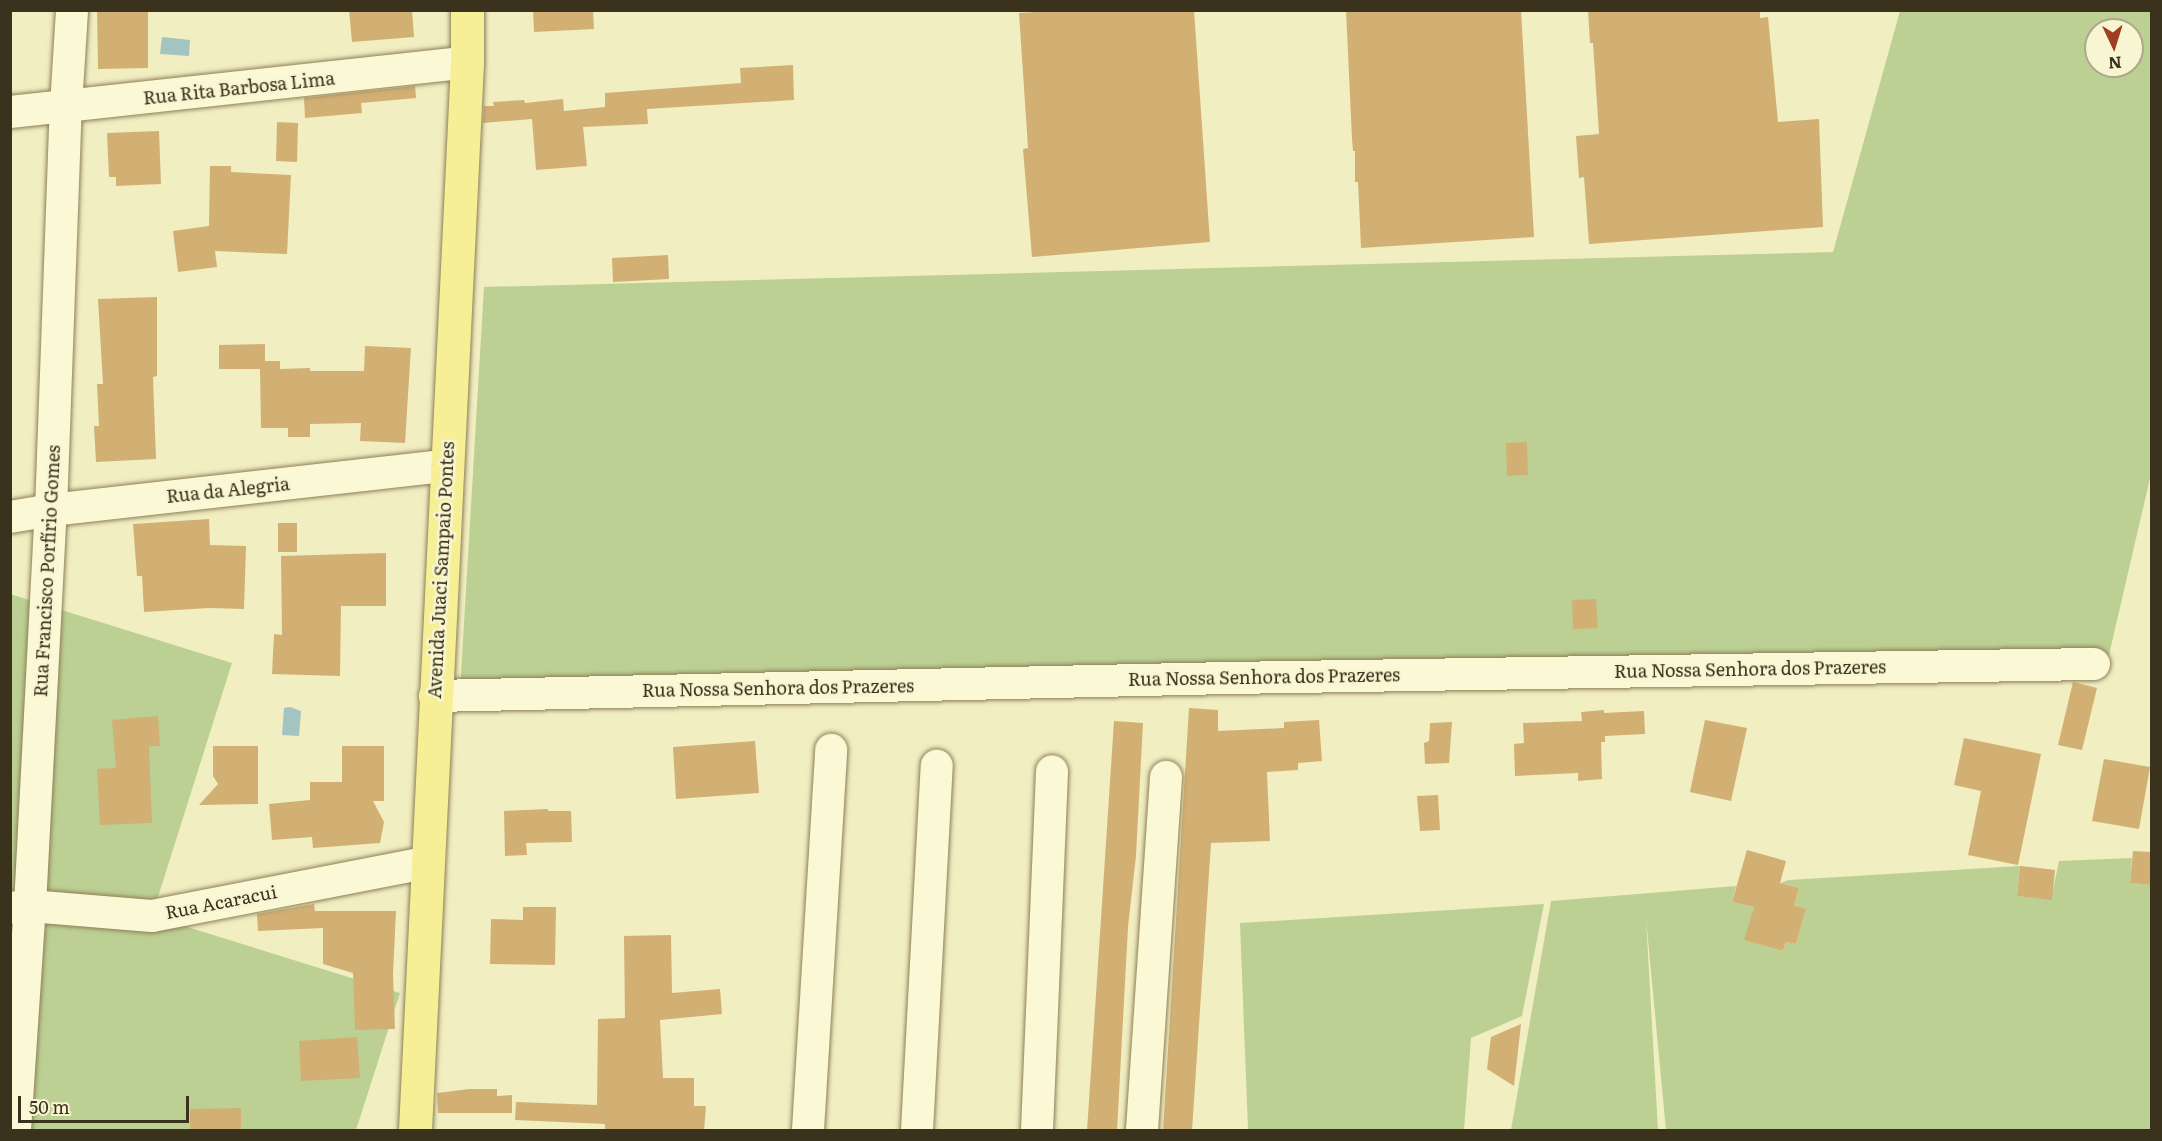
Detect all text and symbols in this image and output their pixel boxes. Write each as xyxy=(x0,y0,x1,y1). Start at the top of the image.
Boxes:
north arrow xyxy=(2084,18,2144,78)
text: N xyxy=(2108,52,2123,76)
street label: Rua Rita Barbosa Lima xyxy=(142,67,336,109)
street label: Avenida Juaci Sampaio Pontes xyxy=(423,441,459,699)
street label: Rua Francisco Porfírio Gomes xyxy=(30,444,64,698)
street label: Rua da Alegria xyxy=(165,473,291,507)
street label: Rua Nossa Senhora dos Prazeres xyxy=(1614,656,1886,682)
street label: Rua Nossa Senhora dos Prazeres xyxy=(1128,664,1400,690)
street label: Rua Nossa Senhora dos Prazeres xyxy=(642,675,914,701)
street label: Rua Acaracui xyxy=(163,881,279,923)
scale bar xyxy=(21,1084,192,1122)
text: 50 m xyxy=(29,1093,70,1120)

